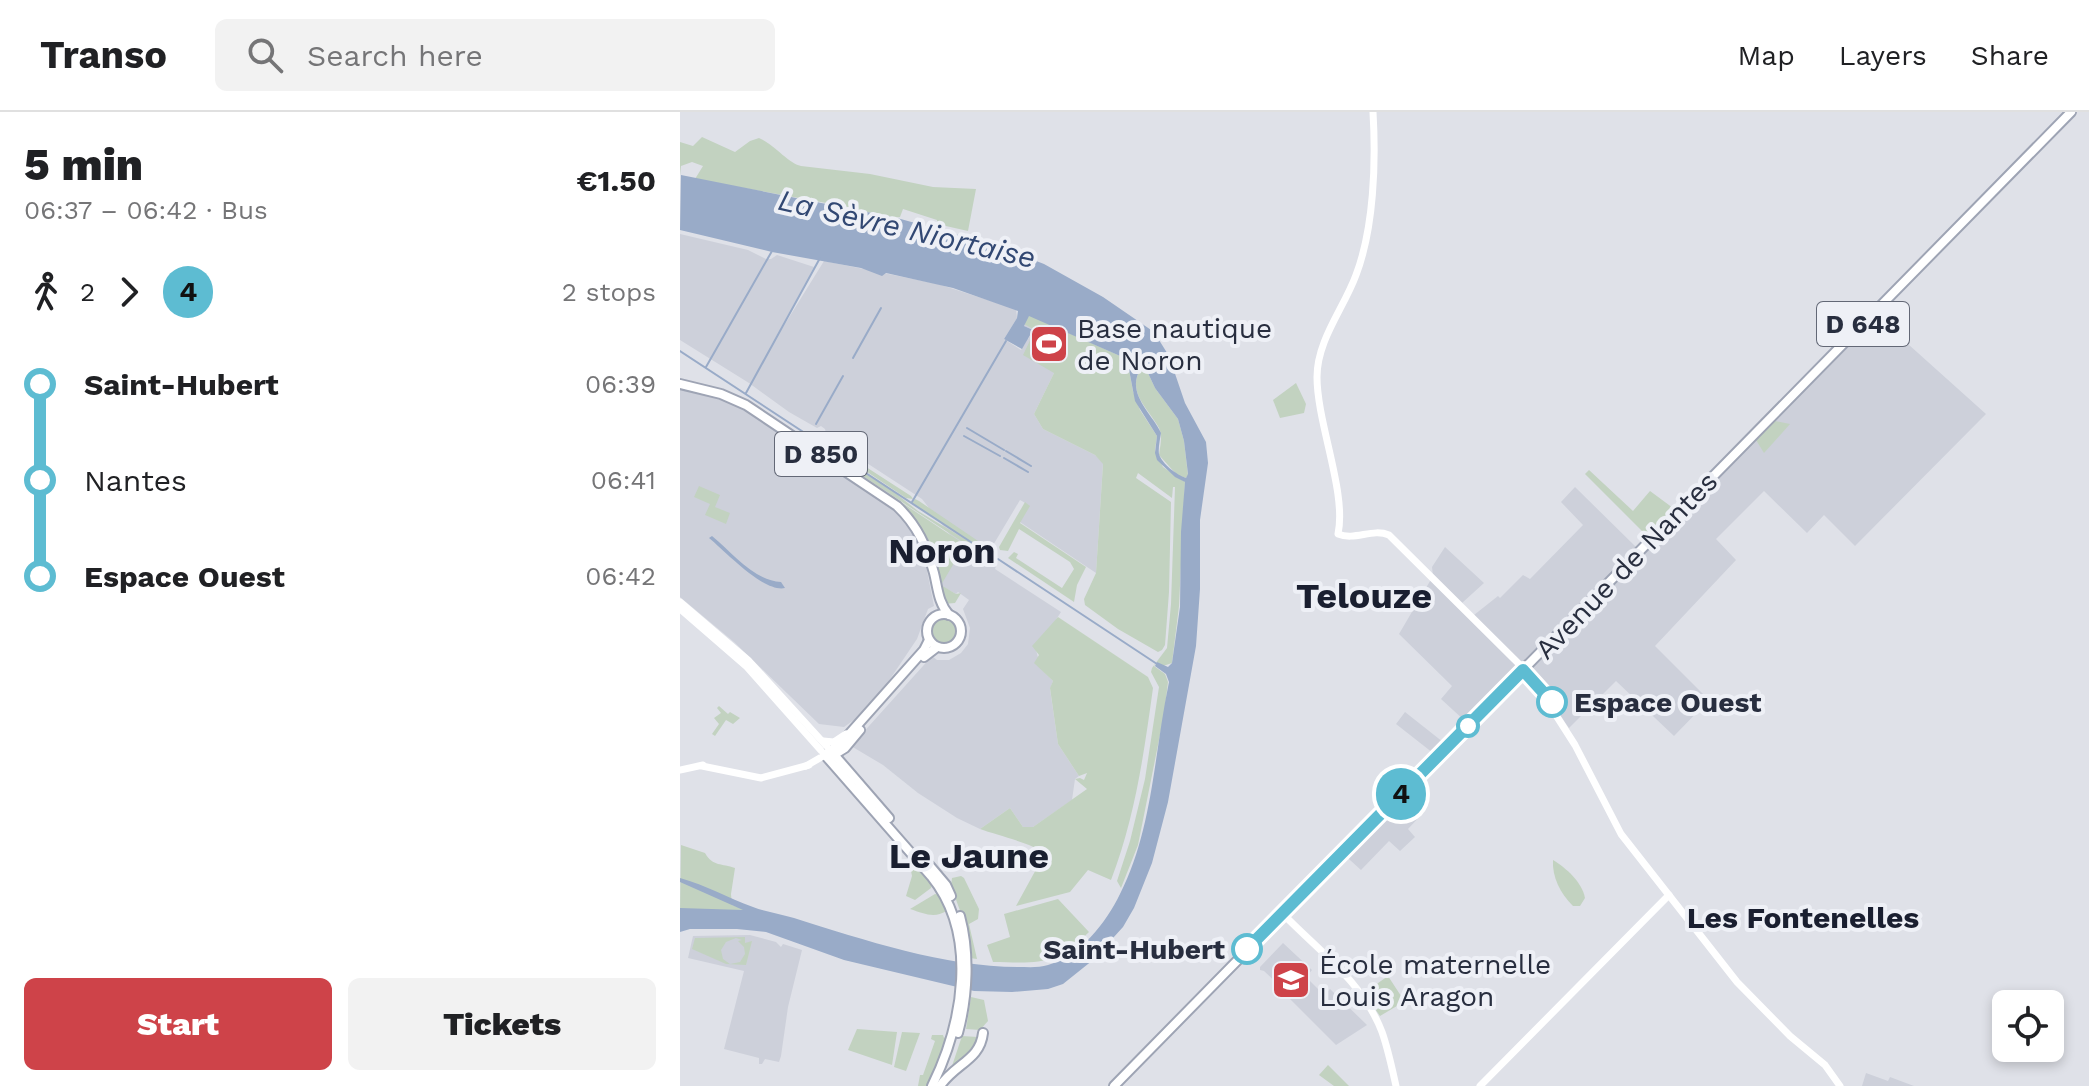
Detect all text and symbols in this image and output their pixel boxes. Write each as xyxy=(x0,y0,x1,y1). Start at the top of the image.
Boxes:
search box xyxy=(215,19,775,91)
text: Transo xyxy=(40,33,167,77)
icon: search xyxy=(243,33,287,77)
text: Search here xyxy=(307,38,483,73)
text: Map xyxy=(1738,39,1795,72)
text: Layers xyxy=(1839,39,1927,72)
text: Share xyxy=(1971,39,2049,72)
text: 5 min xyxy=(24,139,143,191)
text: €1.50 xyxy=(577,163,656,198)
water label: La Sèvre Niortaise xyxy=(775,182,1039,275)
text: 06:37 – 06:42 · Bus xyxy=(24,195,268,225)
icon: walk xyxy=(24,270,68,314)
icon: forward xyxy=(107,270,151,314)
text: 4 xyxy=(179,275,197,308)
text: 2 xyxy=(80,277,95,307)
text: 2 stops xyxy=(562,277,656,307)
road number: D 648 xyxy=(1817,302,1909,346)
place label: Base nautique de Noron xyxy=(1077,312,1272,377)
sports icon: Base nautique de Noron xyxy=(1028,323,1070,365)
text: Saint-Hubert xyxy=(84,367,279,402)
text: 06:39 xyxy=(585,369,656,399)
road number: D 850 xyxy=(775,432,867,476)
text: Nantes xyxy=(84,463,187,498)
text: 06:41 xyxy=(591,465,656,495)
street label: Avenue de Nantes xyxy=(1528,465,1724,666)
district label: Noron xyxy=(888,530,996,572)
text: Espace Ouest xyxy=(84,559,285,594)
text: 06:42 xyxy=(585,561,656,591)
district label: Telouze xyxy=(1296,575,1432,617)
place label: Espace Ouest xyxy=(1574,686,1762,719)
marker: Espace Ouest xyxy=(1537,687,1567,717)
unlabelled marker xyxy=(1457,715,1479,737)
line badge: 4 xyxy=(1375,768,1427,820)
text: 4 xyxy=(1392,777,1410,810)
district label: Le Jaune xyxy=(889,835,1049,877)
district label: Les Fontenelles xyxy=(1687,900,1919,935)
place label: Saint-Hubert xyxy=(1043,933,1225,966)
marker: Saint-Hubert xyxy=(1232,934,1262,964)
place label: École maternelle Louis Aragon xyxy=(1319,948,1551,1013)
school or university icon: École maternelle Louis Aragon xyxy=(1270,959,1312,1001)
button: Start xyxy=(24,978,332,1070)
button: Tickets xyxy=(348,978,656,1070)
map controls xyxy=(1992,990,2064,1062)
button: locate xyxy=(1992,990,2064,1062)

